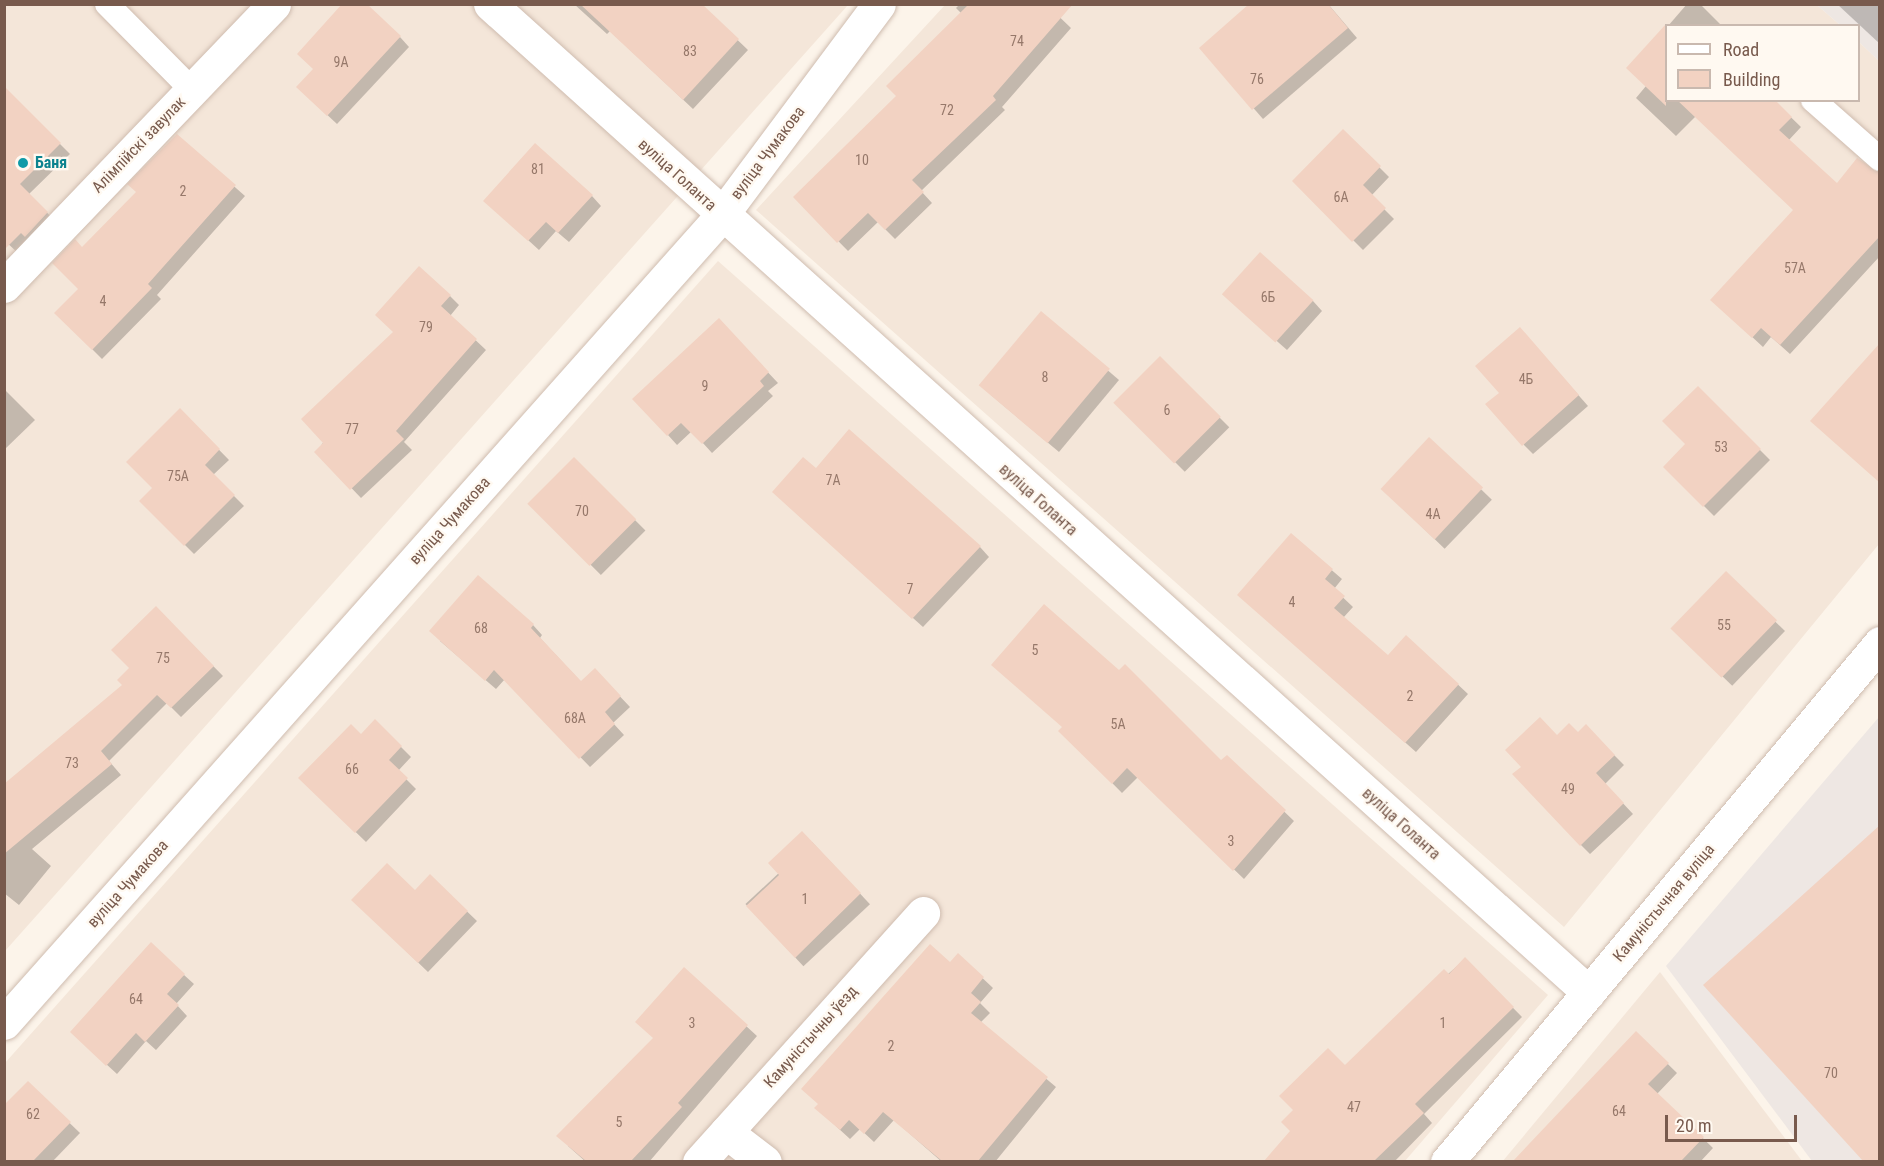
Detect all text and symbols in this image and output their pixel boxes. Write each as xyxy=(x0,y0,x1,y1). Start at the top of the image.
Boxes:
legend xyxy=(1665,24,1860,102)
house number: 74 xyxy=(1010,33,1024,49)
text: Road xyxy=(1723,39,1759,60)
house number: 83 xyxy=(683,43,697,59)
house number: 9А xyxy=(334,54,348,70)
text: Building xyxy=(1723,69,1780,90)
house number: 76 xyxy=(1250,71,1264,87)
street label: Алімпійскі завулак xyxy=(88,93,190,197)
house number: 72 xyxy=(940,102,954,118)
street label: вуліца Чумакова xyxy=(727,103,809,203)
street label: вуліца Голанта xyxy=(634,135,720,215)
house number: 10 xyxy=(855,152,869,168)
place label: Баня xyxy=(35,153,67,173)
marker: Баня xyxy=(16,156,30,170)
house number: 81 xyxy=(531,161,545,177)
house number: 2 xyxy=(180,183,186,199)
house number: 6А xyxy=(1334,189,1348,205)
house number: 57А xyxy=(1784,260,1806,276)
house number: 6Б xyxy=(1261,289,1275,305)
house number: 4 xyxy=(100,293,106,309)
house number: 79 xyxy=(419,319,433,335)
house number: 8 xyxy=(1042,369,1048,385)
house number: 4Б xyxy=(1519,371,1533,387)
house number: 9 xyxy=(702,378,708,394)
house number: 6 xyxy=(1164,402,1170,418)
house number: 77 xyxy=(345,421,359,437)
house number: 53 xyxy=(1714,439,1728,455)
street label: вуліца Голанта xyxy=(995,460,1081,540)
house number: 75А xyxy=(167,468,189,484)
house number: 7А xyxy=(826,472,840,488)
street label: вуліца Чумакова xyxy=(406,473,494,569)
house number: 70 xyxy=(575,503,589,519)
house number: 4А xyxy=(1426,506,1440,522)
house number: 7 xyxy=(907,581,913,597)
house number: 4 xyxy=(1289,594,1295,610)
house number: 55 xyxy=(1717,617,1731,633)
house number: 68 xyxy=(474,620,488,636)
house number: 5 xyxy=(1032,642,1038,658)
house number: 75 xyxy=(156,650,170,666)
house number: 2 xyxy=(1407,688,1413,704)
house number: 68А xyxy=(564,710,586,726)
house number: 5А xyxy=(1111,716,1125,732)
house number: 73 xyxy=(65,755,79,771)
house number: 66 xyxy=(345,761,359,777)
house number: 49 xyxy=(1561,781,1575,797)
street label: вуліца Голанта xyxy=(1358,784,1444,864)
house number: 3 xyxy=(1228,833,1234,849)
street label: вуліца Чумакова xyxy=(84,836,172,932)
street label: Камуністычная вуліца xyxy=(1609,840,1719,966)
house number: 1 xyxy=(802,891,808,907)
street label: Камуністычны ўезд xyxy=(760,982,862,1092)
house number: 64 xyxy=(129,991,143,1007)
house number: 3 xyxy=(689,1015,695,1031)
house number: 1 xyxy=(1440,1015,1446,1031)
house number: 2 xyxy=(888,1038,894,1054)
house number: 70 xyxy=(1824,1065,1838,1081)
house number: 47 xyxy=(1347,1099,1361,1115)
house number: 64 xyxy=(1612,1103,1626,1119)
scale bar xyxy=(1668,1103,1800,1141)
house number: 62 xyxy=(26,1106,40,1122)
house number: 5 xyxy=(616,1114,622,1130)
text: 20 m xyxy=(1676,1115,1711,1136)

